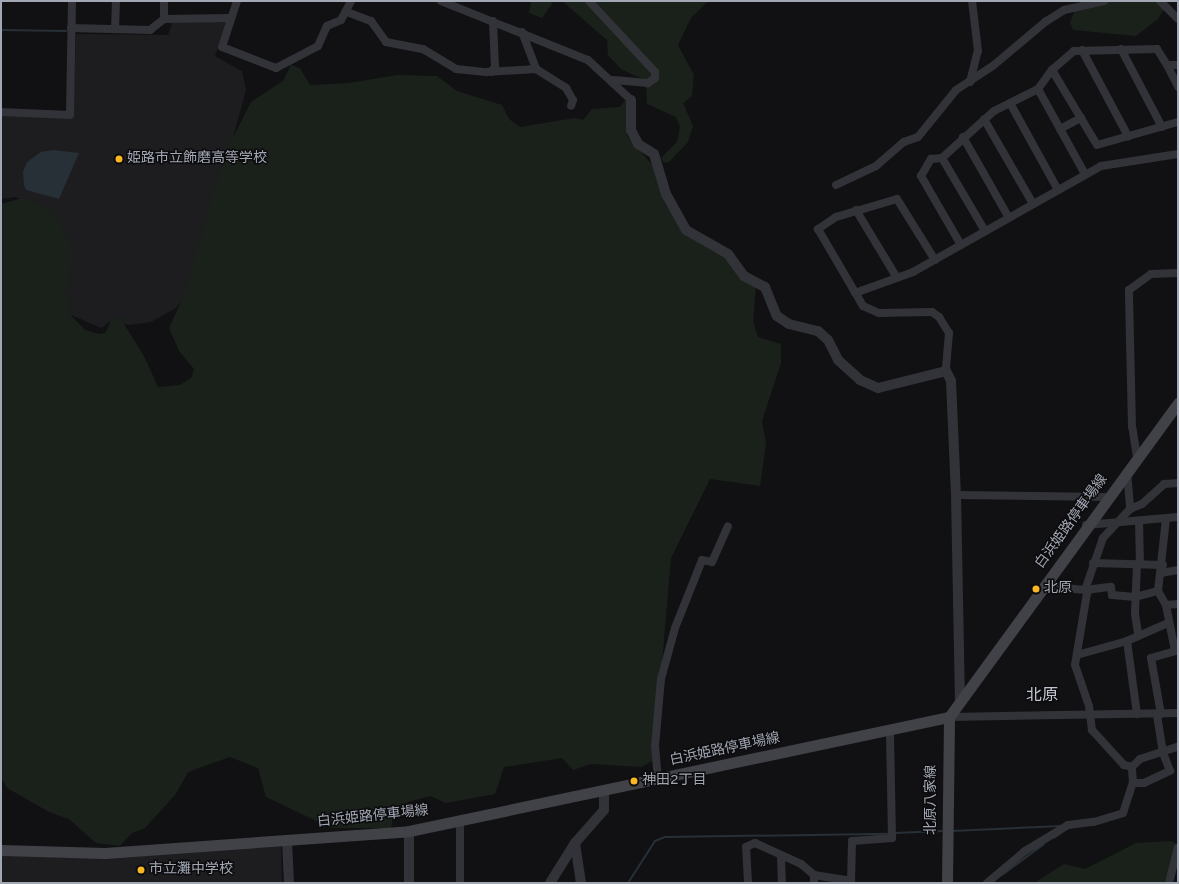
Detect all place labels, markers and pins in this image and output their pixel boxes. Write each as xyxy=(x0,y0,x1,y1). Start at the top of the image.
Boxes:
place label: 姫路市立飾磨高等学校 xyxy=(127,151,267,167)
marker: 姫路市立飾磨高等学校 xyxy=(114,154,124,164)
place label: 北原 xyxy=(1044,581,1072,597)
marker: 北原 xyxy=(1031,584,1041,594)
place label: 神田2丁目 xyxy=(642,773,707,789)
marker: 神田2丁目 xyxy=(629,776,639,786)
place label: 市立灘中学校 xyxy=(149,862,233,878)
marker: 市立灘中学校 xyxy=(136,865,146,875)

